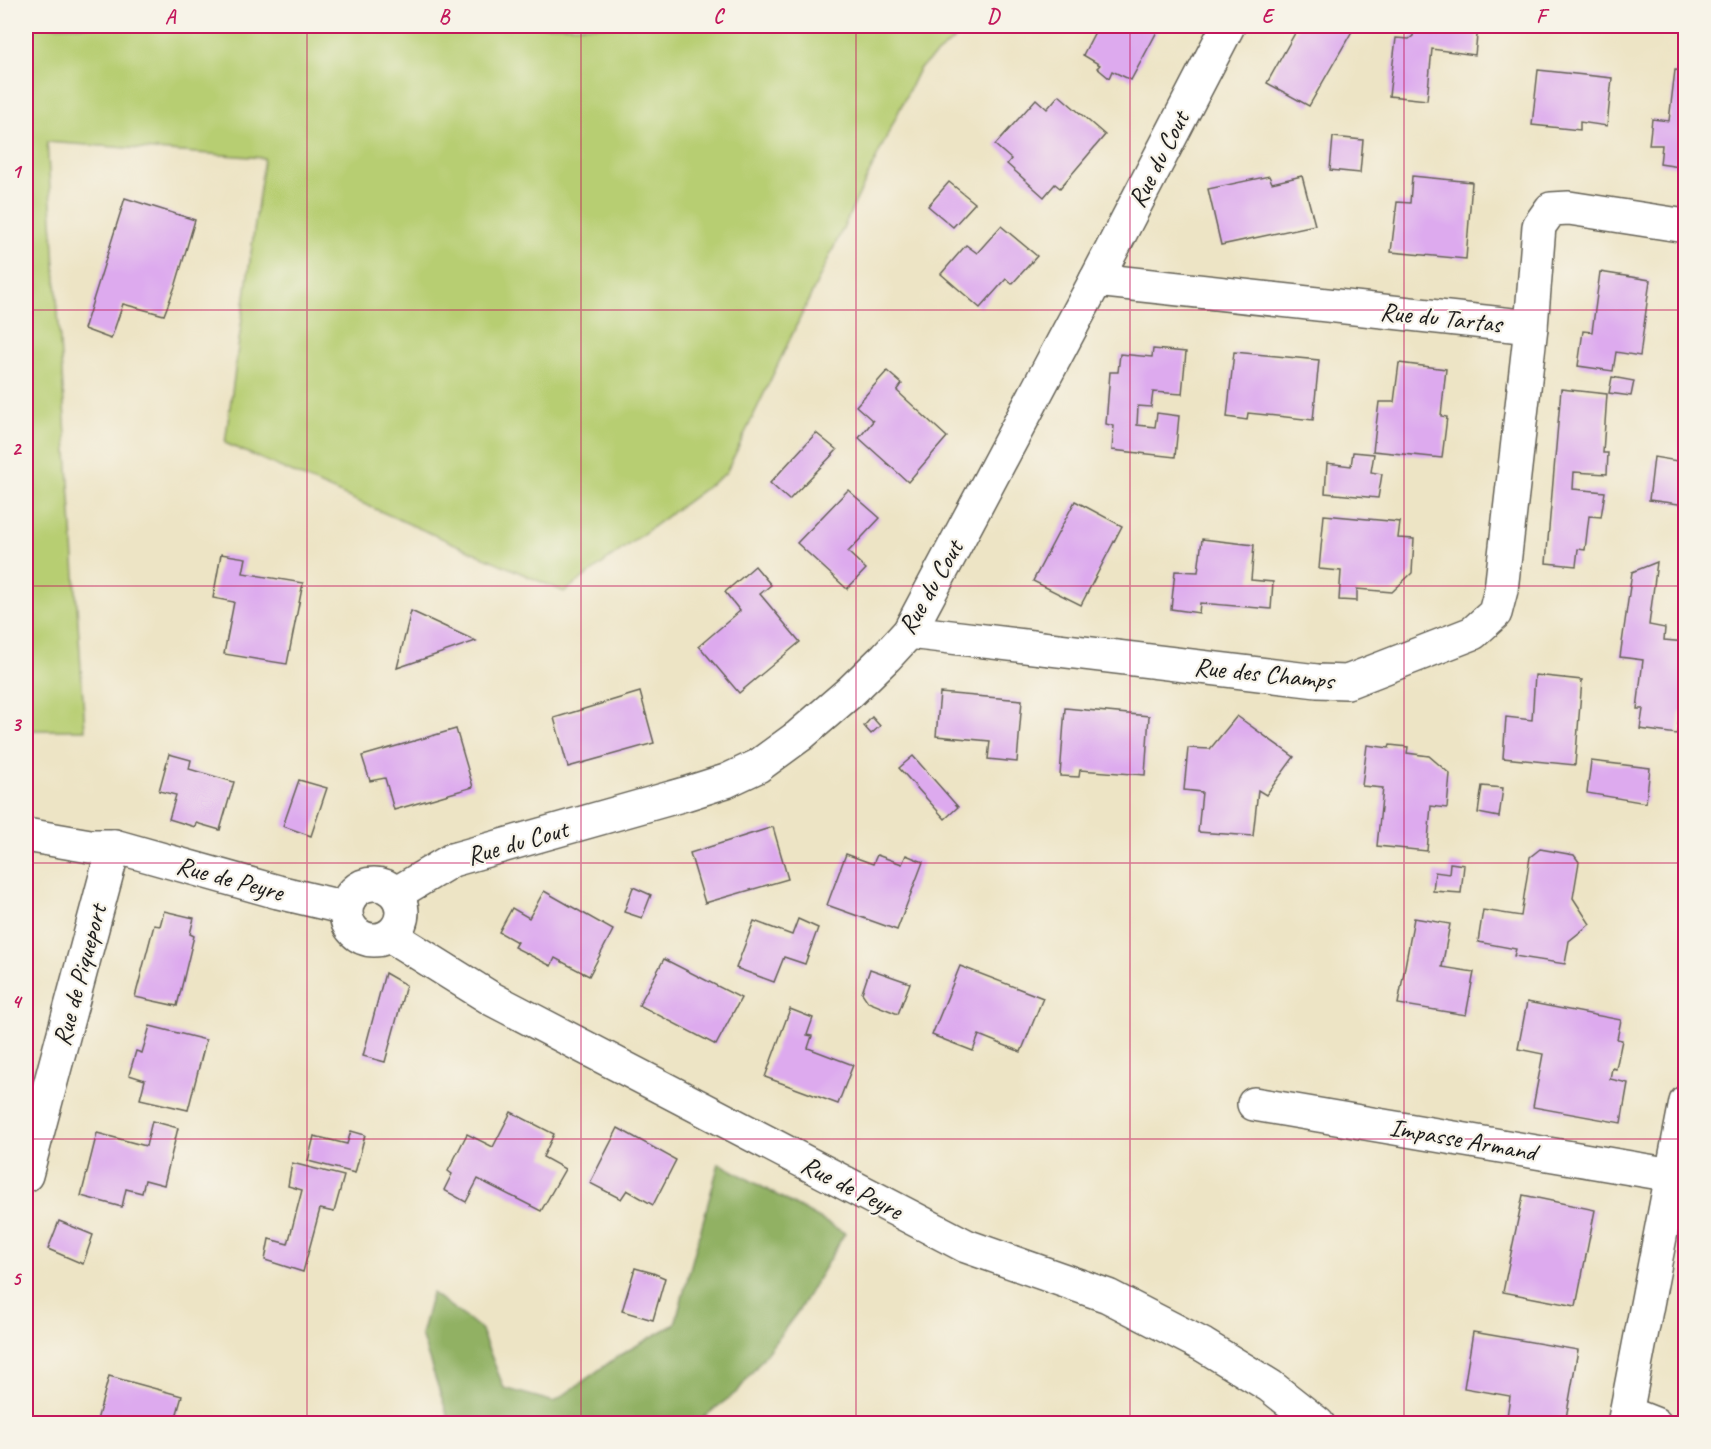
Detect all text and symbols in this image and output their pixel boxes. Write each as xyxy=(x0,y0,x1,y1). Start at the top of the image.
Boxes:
text: A xyxy=(165,4,177,29)
text: B xyxy=(439,4,451,29)
text: C xyxy=(713,4,725,29)
text: D xyxy=(987,4,1001,29)
text: E xyxy=(1262,4,1276,29)
text: F xyxy=(1536,4,1550,29)
street label: Rue du Cout xyxy=(1120,104,1198,213)
text: 1 xyxy=(12,159,23,184)
street label: Rue du Tartas xyxy=(1379,295,1505,340)
text: 2 xyxy=(12,436,23,461)
street label: Rue du Cout xyxy=(890,532,972,640)
street label: Rue des Champs xyxy=(1193,650,1337,697)
text: 3 xyxy=(12,712,23,737)
street label: Rue du Cout xyxy=(463,812,574,873)
street label: Rue de Peyre xyxy=(173,848,288,909)
street label: Rue de Piqueport xyxy=(45,899,115,1049)
text: 4 xyxy=(12,989,24,1014)
street label: Impasse Armand xyxy=(1387,1110,1542,1169)
street label: Rue de Peyre xyxy=(796,1148,909,1228)
text: 5 xyxy=(12,1266,23,1291)

